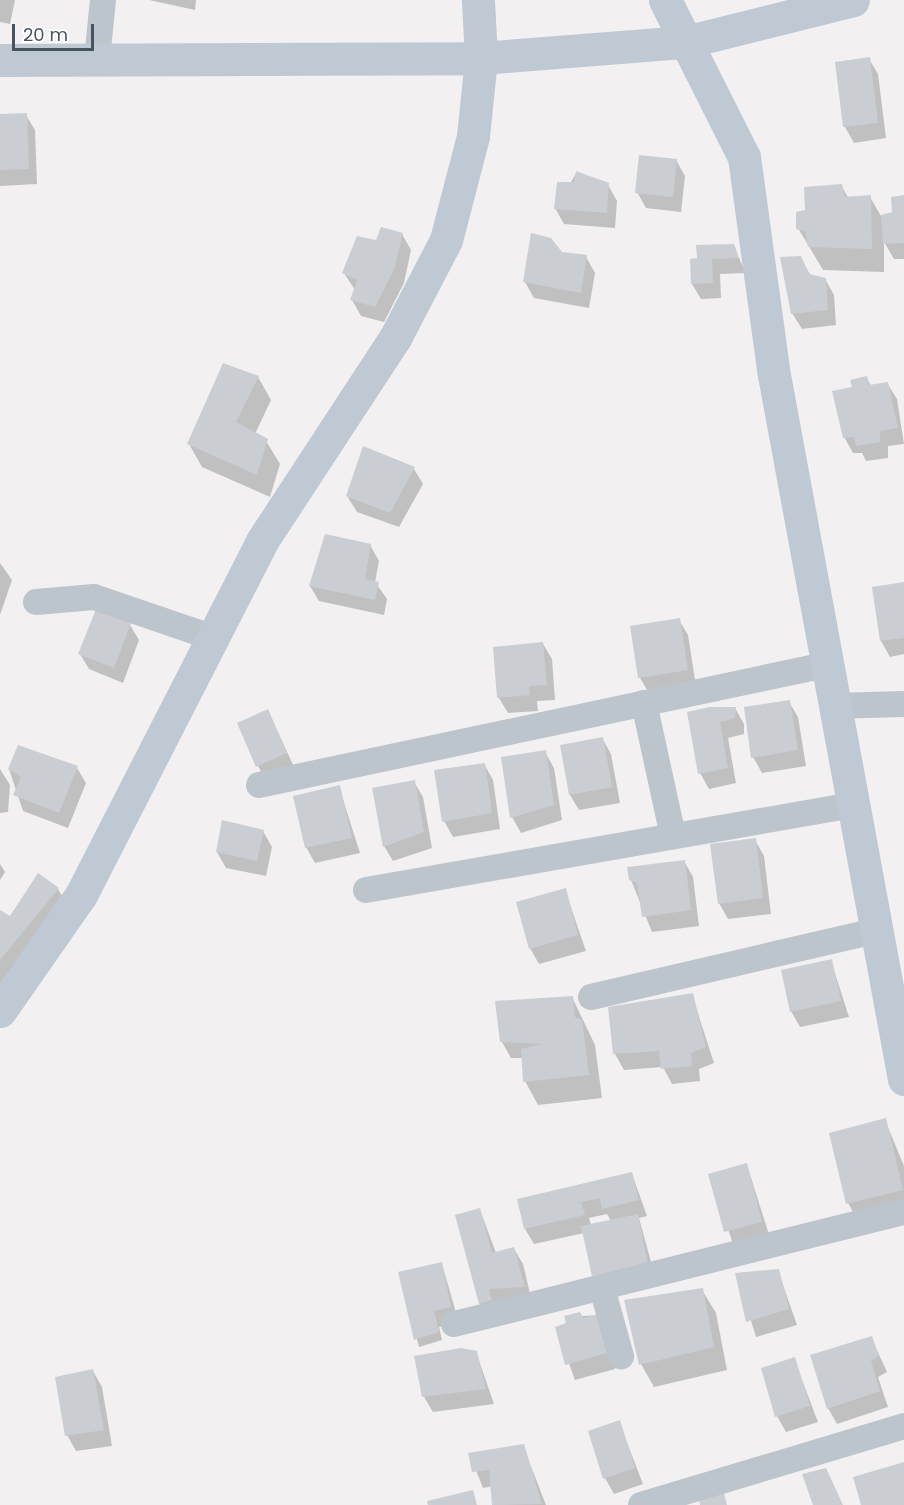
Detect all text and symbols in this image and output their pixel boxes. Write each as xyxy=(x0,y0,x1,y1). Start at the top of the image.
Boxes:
scale bar xyxy=(15,12,98,50)
text: 20 m xyxy=(23,22,68,47)

